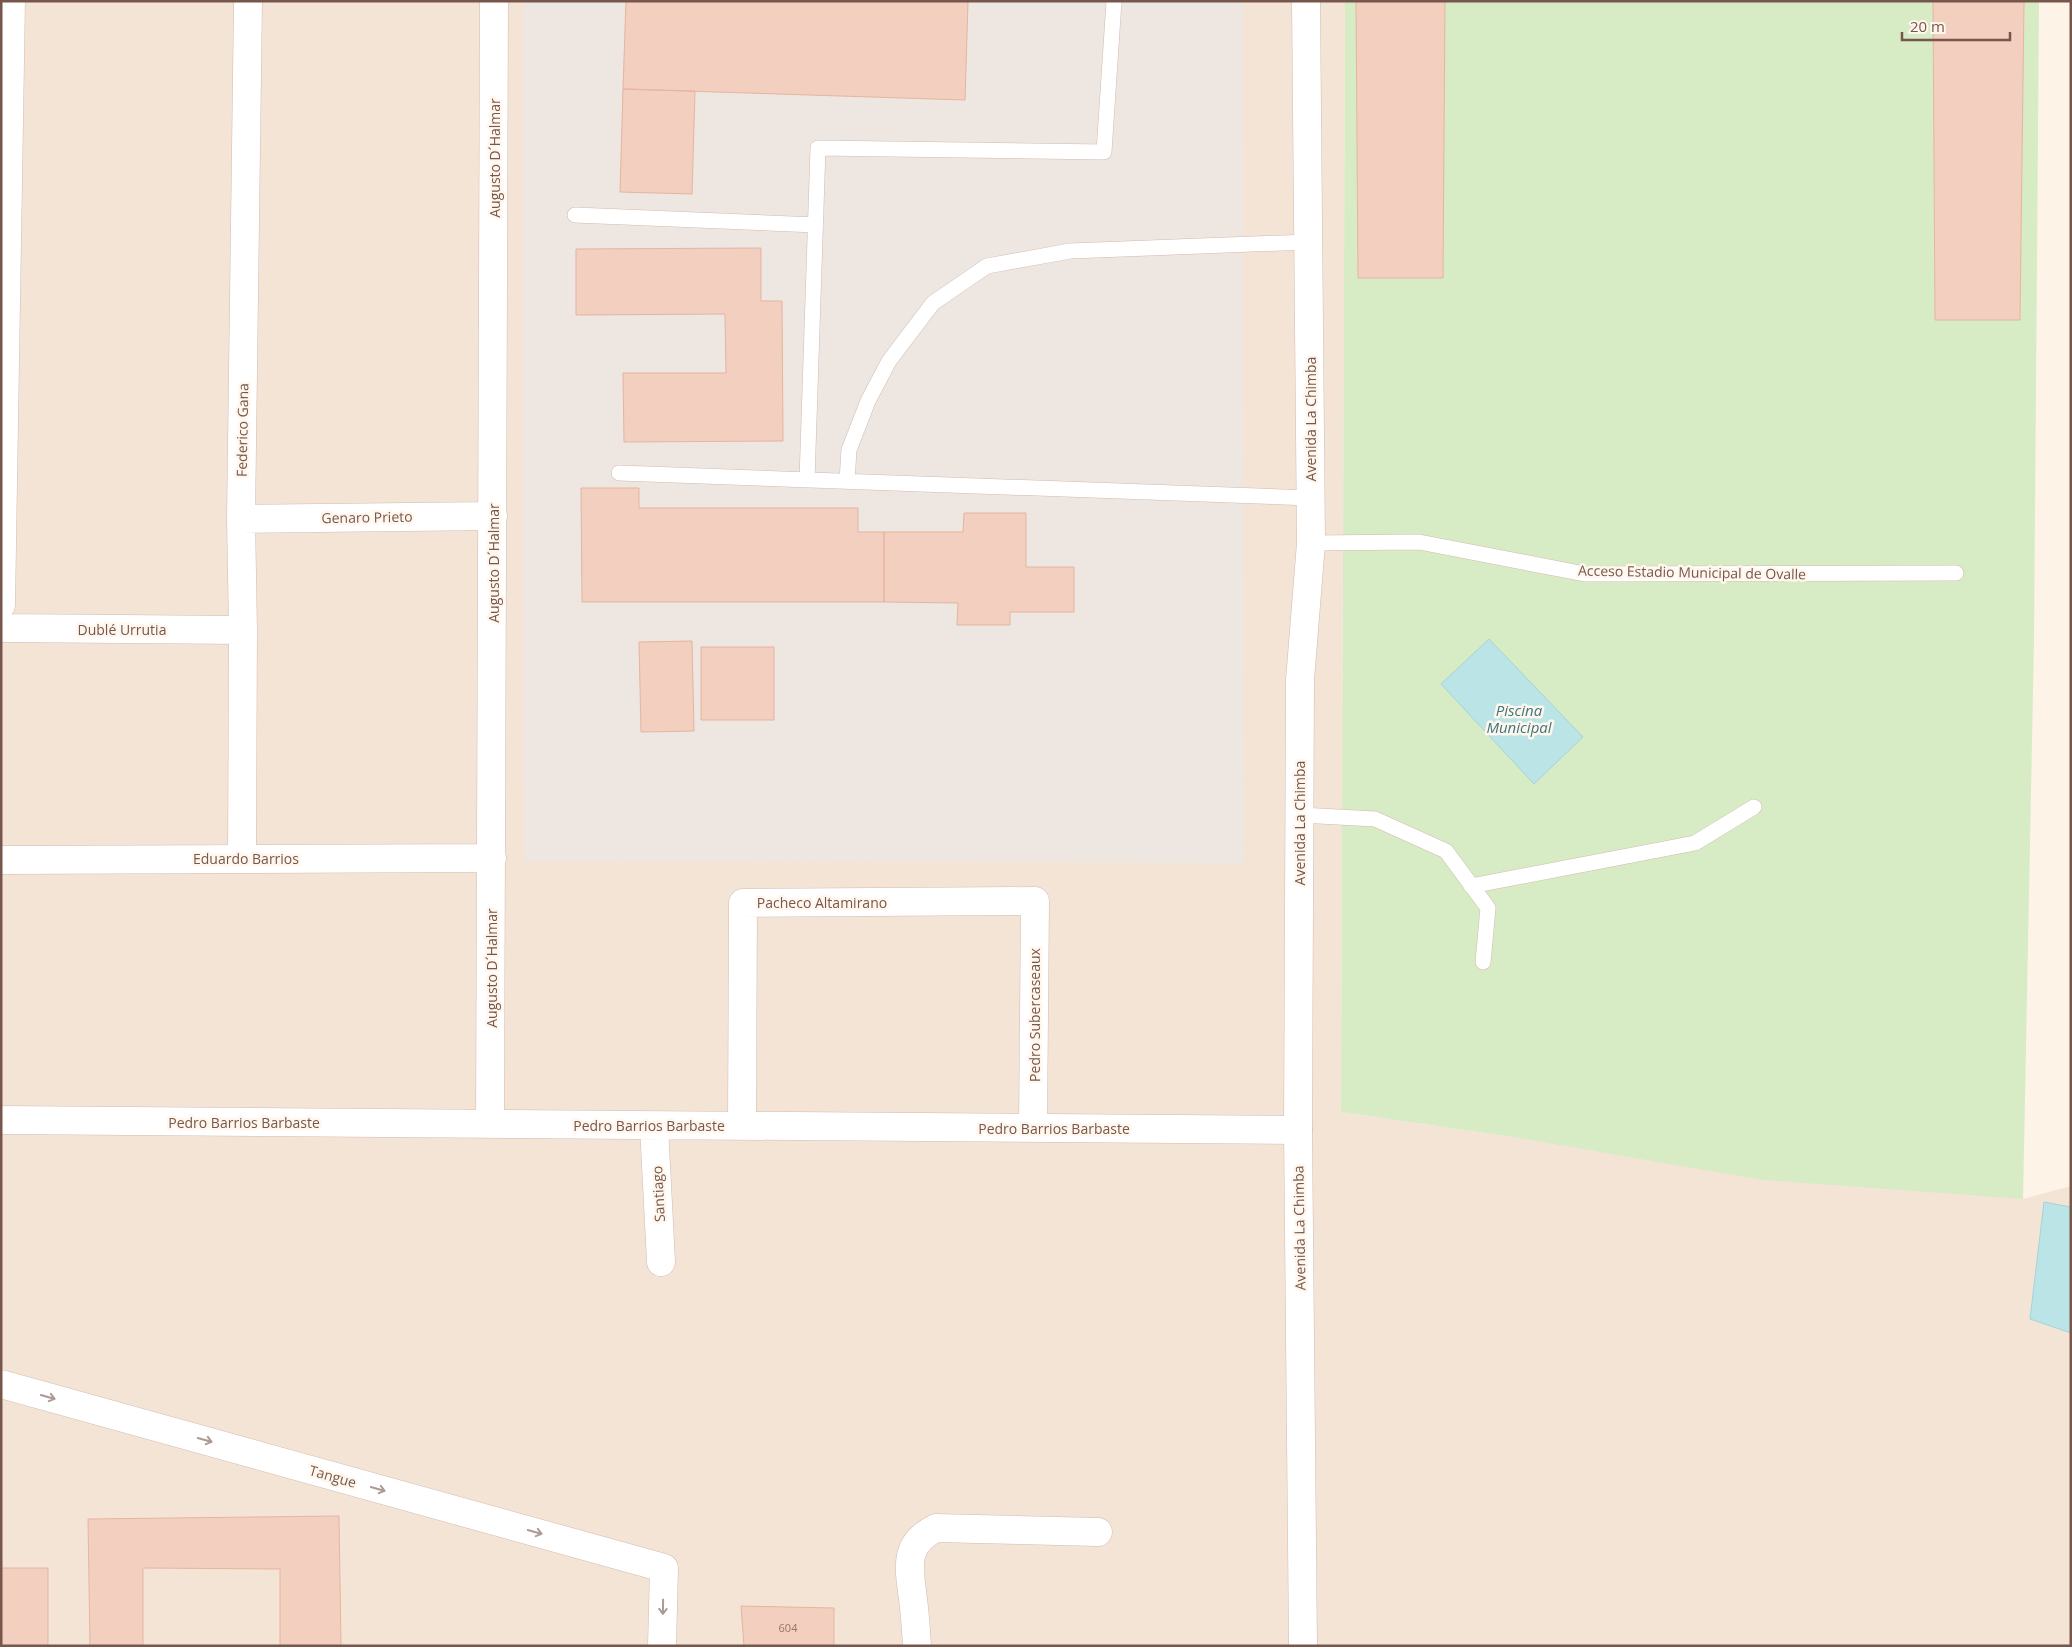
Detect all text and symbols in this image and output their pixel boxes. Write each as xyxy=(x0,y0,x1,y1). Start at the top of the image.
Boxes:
scale bar xyxy=(1902,10,2010,42)
text: 20 m xyxy=(1910,16,1945,36)
street label: Augusto D´Halmar xyxy=(485,98,504,218)
street label: Avenida La Chimba xyxy=(1301,357,1320,481)
street label: Federico Gana xyxy=(232,383,252,477)
street label: Augusto D´Halmar xyxy=(484,503,503,623)
street label: Genaro Prieto xyxy=(321,507,413,527)
street label: Acceso Estadio Municipal de Ovalle xyxy=(1578,561,1806,583)
street label: Dublé Urrutia xyxy=(78,620,166,639)
water label: Piscina Municipal xyxy=(1486,700,1553,737)
street label: Avenida La Chimba xyxy=(1290,761,1309,885)
street label: Eduardo Barrios xyxy=(193,849,299,868)
street label: Pacheco Altamirano xyxy=(757,893,887,912)
street label: Augusto D´Halmar xyxy=(482,908,501,1028)
street label: Pedro Subercaseaux xyxy=(1025,947,1044,1082)
street label: Pedro Barrios Barbaste xyxy=(168,1113,320,1132)
street label: Pedro Barrios Barbaste xyxy=(573,1116,725,1135)
street label: Pedro Barrios Barbaste xyxy=(978,1119,1130,1138)
street label: Santiago xyxy=(647,1165,669,1223)
street label: Avenida La Chimba xyxy=(1288,1165,1310,1291)
one-way arrow xyxy=(40,1392,56,1402)
one-way arrow xyxy=(196,1436,212,1446)
street label: Tangue xyxy=(307,1460,359,1492)
one-way arrow xyxy=(370,1484,386,1494)
one-way arrow xyxy=(526,1528,542,1537)
one-way arrow xyxy=(658,1598,668,1614)
house number: 604 xyxy=(779,1620,798,1635)

